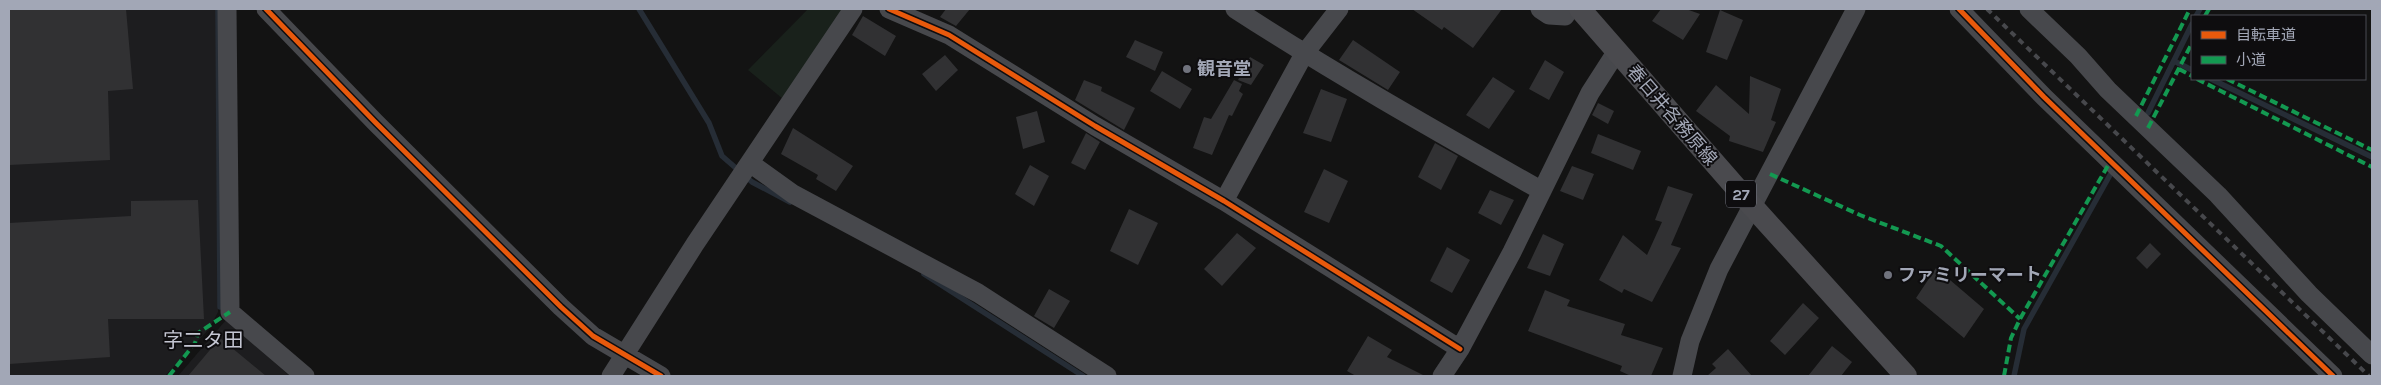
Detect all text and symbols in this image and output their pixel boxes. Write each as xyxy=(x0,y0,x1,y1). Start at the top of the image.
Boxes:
legend xyxy=(2191,15,2366,80)
text: 自転車道 xyxy=(2236,26,2296,44)
text: 小道 xyxy=(2236,51,2266,69)
place label: 観音堂 xyxy=(1197,58,1251,80)
street label: 春日井各務原線 xyxy=(1622,60,1722,170)
marker: 観音堂 xyxy=(1181,63,1193,75)
road number: 27 xyxy=(1726,180,1756,208)
place label: ファミリーマート xyxy=(1898,264,2042,286)
marker: ファミリーマート xyxy=(1882,269,1894,281)
district label: 字二タ田 xyxy=(163,329,243,352)

